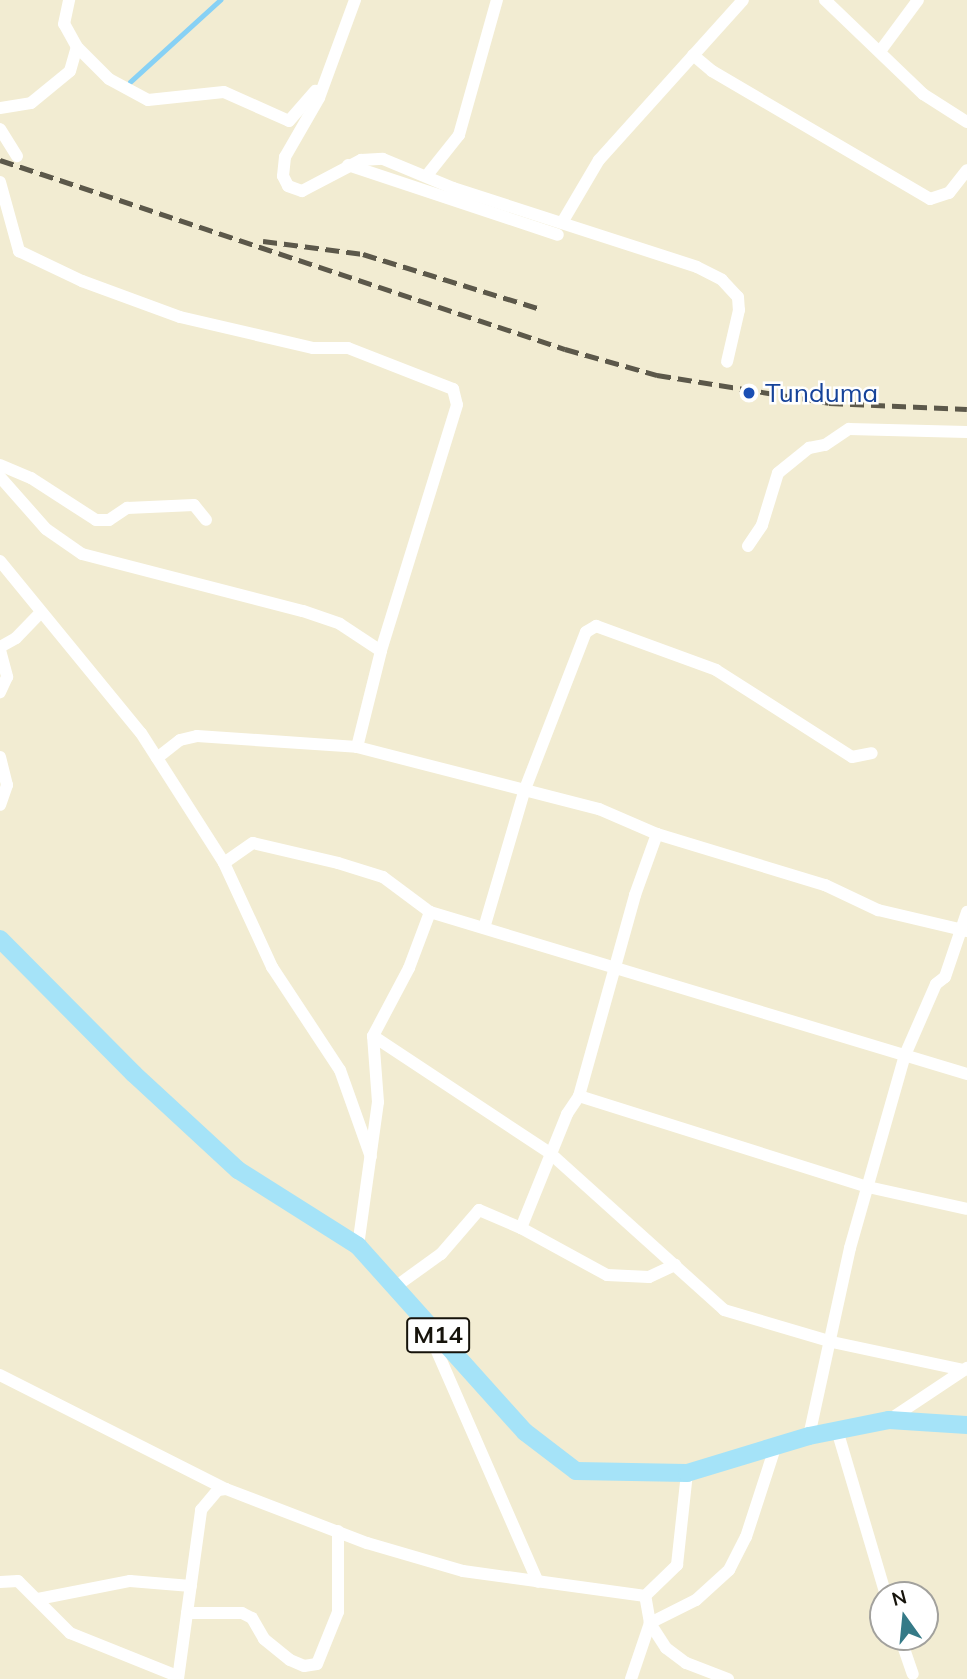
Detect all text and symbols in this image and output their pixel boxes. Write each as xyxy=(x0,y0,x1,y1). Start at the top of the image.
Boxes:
place label: Tunduma xyxy=(765,377,878,409)
marker: Tunduma xyxy=(739,383,759,403)
road number: M14 xyxy=(405,1315,471,1356)
north arrow xyxy=(869,1581,939,1651)
text: N xyxy=(889,1584,909,1611)

